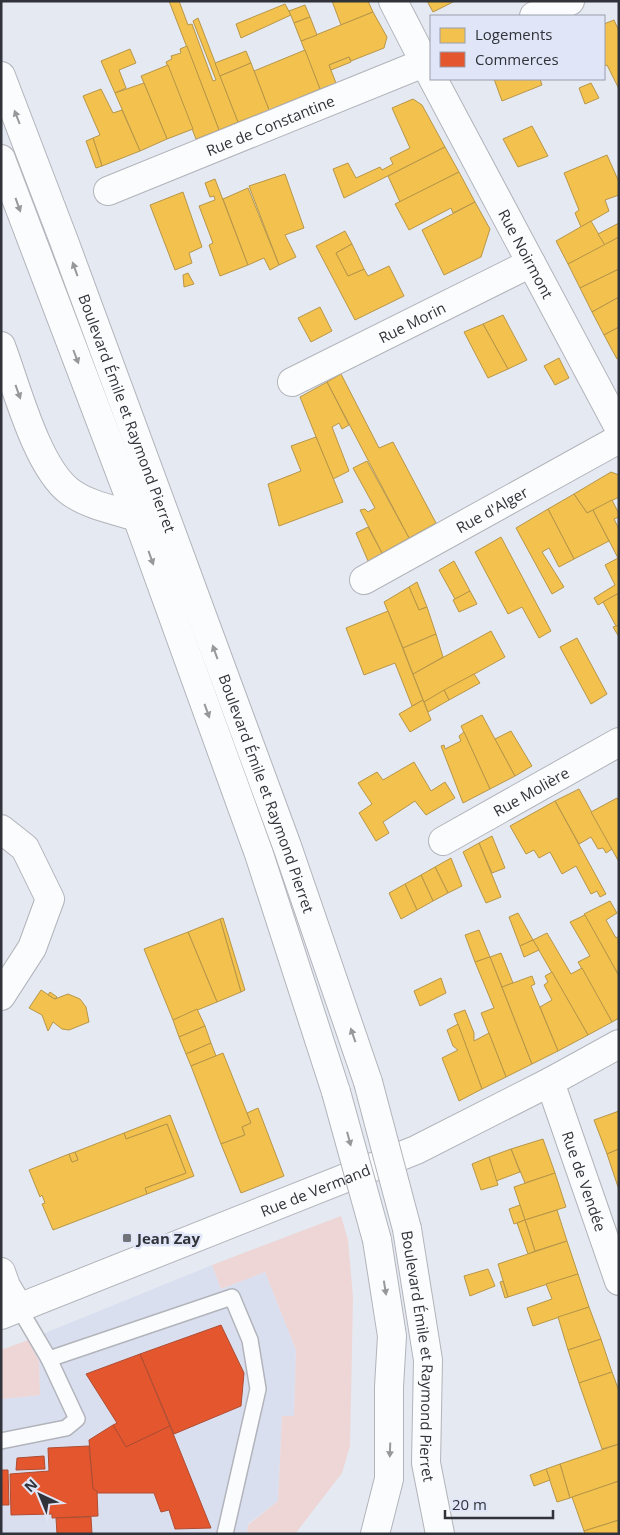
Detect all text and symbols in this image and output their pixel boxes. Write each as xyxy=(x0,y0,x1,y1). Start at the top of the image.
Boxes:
legend xyxy=(430,15,605,80)
text: Logements xyxy=(475,24,552,44)
text: Commerces xyxy=(475,49,559,69)
street label: Rue de Constantine xyxy=(203,90,337,160)
one-way arrow xyxy=(13,110,20,125)
one-way arrow xyxy=(15,197,22,212)
street label: Rue Noirmont xyxy=(494,206,558,302)
one-way arrow xyxy=(71,262,78,277)
street label: Boulevard Émile et Raymond Pierret xyxy=(74,291,181,535)
street label: Rue Morin xyxy=(375,297,449,347)
one-way arrow xyxy=(72,349,80,364)
one-way arrow xyxy=(15,384,22,399)
street label: Rue d'Alger xyxy=(452,481,531,537)
one-way arrow xyxy=(147,551,155,566)
one-way arrow xyxy=(211,644,219,659)
street label: Boulevard Émile et Raymond Pierret xyxy=(214,671,319,915)
one-way arrow xyxy=(204,703,211,718)
street label: Rue Molière xyxy=(490,762,573,821)
one-way arrow xyxy=(348,1028,356,1043)
street label: Rue de Vendée xyxy=(558,1128,611,1234)
one-way arrow xyxy=(345,1131,353,1147)
street label: Rue de Vermand xyxy=(257,1159,373,1221)
place label: Jean Zay xyxy=(135,1228,200,1248)
street label: Boulevard Émile et Raymond Pierret xyxy=(397,1229,439,1483)
marker: Jean Zay xyxy=(121,1232,133,1244)
one-way arrow xyxy=(382,1281,390,1297)
one-way arrow xyxy=(385,1443,393,1459)
north arrow xyxy=(15,1470,65,1520)
text: N xyxy=(20,1474,41,1496)
scale bar xyxy=(445,1488,552,1520)
text: 20 m xyxy=(452,1494,487,1514)

